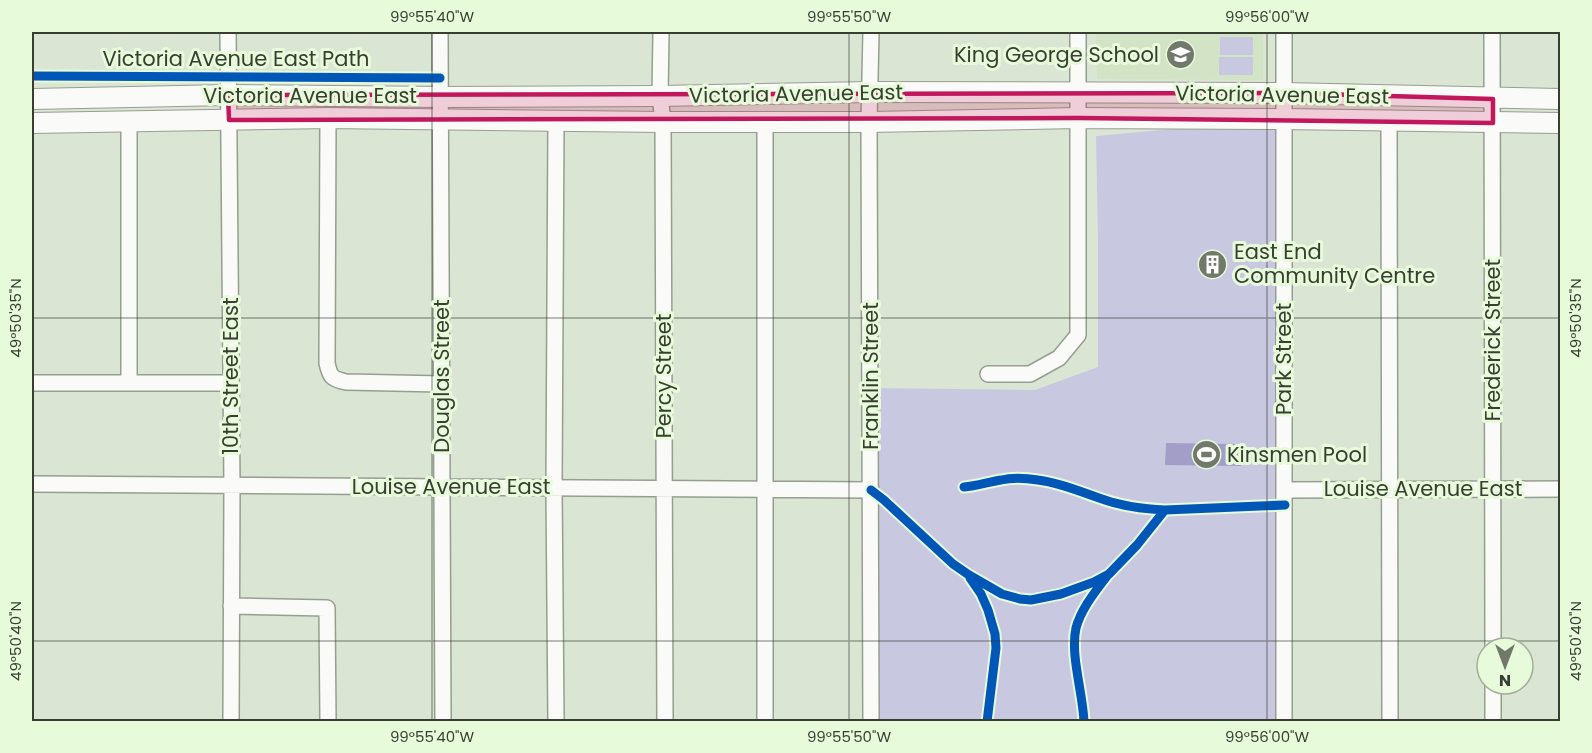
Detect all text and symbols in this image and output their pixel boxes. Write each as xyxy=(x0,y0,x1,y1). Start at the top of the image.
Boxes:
text: 99°55'40"W xyxy=(390,6,474,27)
text: 99°55'50"W xyxy=(807,6,891,27)
text: 99°56'00"W xyxy=(1225,6,1309,27)
school or university icon: King George School xyxy=(1164,39,1196,71)
place label: King George School xyxy=(954,40,1159,69)
street label: Victoria Avenue East Path xyxy=(102,44,370,73)
street label: Victoria Avenue East xyxy=(689,77,903,110)
street label: Victoria Avenue East xyxy=(1175,78,1389,111)
street label: Victoria Avenue East xyxy=(203,81,417,110)
place label: East End Community Centre xyxy=(1234,237,1435,290)
building icon: East End Community Centre xyxy=(1197,248,1229,280)
street label: Frederick Street xyxy=(1478,259,1507,421)
text: 49°50'35"N xyxy=(5,278,26,358)
text: 49°50'35"N xyxy=(1565,278,1586,358)
street label: 10th Street East xyxy=(216,297,245,455)
street label: Douglas Street xyxy=(427,299,456,453)
street label: Franklin Street xyxy=(856,302,885,450)
street label: Park Street xyxy=(1269,303,1298,415)
street label: Percy Street xyxy=(649,314,678,438)
sports icon: Kinsmen Pool xyxy=(1190,439,1222,471)
place label: Kinsmen Pool xyxy=(1227,440,1367,469)
street label: Louise Avenue East xyxy=(352,472,550,501)
street label: Louise Avenue East xyxy=(1324,474,1522,503)
text: 49°50'40"N xyxy=(5,601,26,681)
text: 49°50'40"N xyxy=(1565,601,1586,681)
north arrow xyxy=(1475,636,1535,696)
text: N xyxy=(1499,669,1511,692)
text: 99°55'40"W xyxy=(390,726,474,747)
text: 99°55'50"W xyxy=(807,726,891,747)
text: 99°56'00"W xyxy=(1225,726,1309,747)

